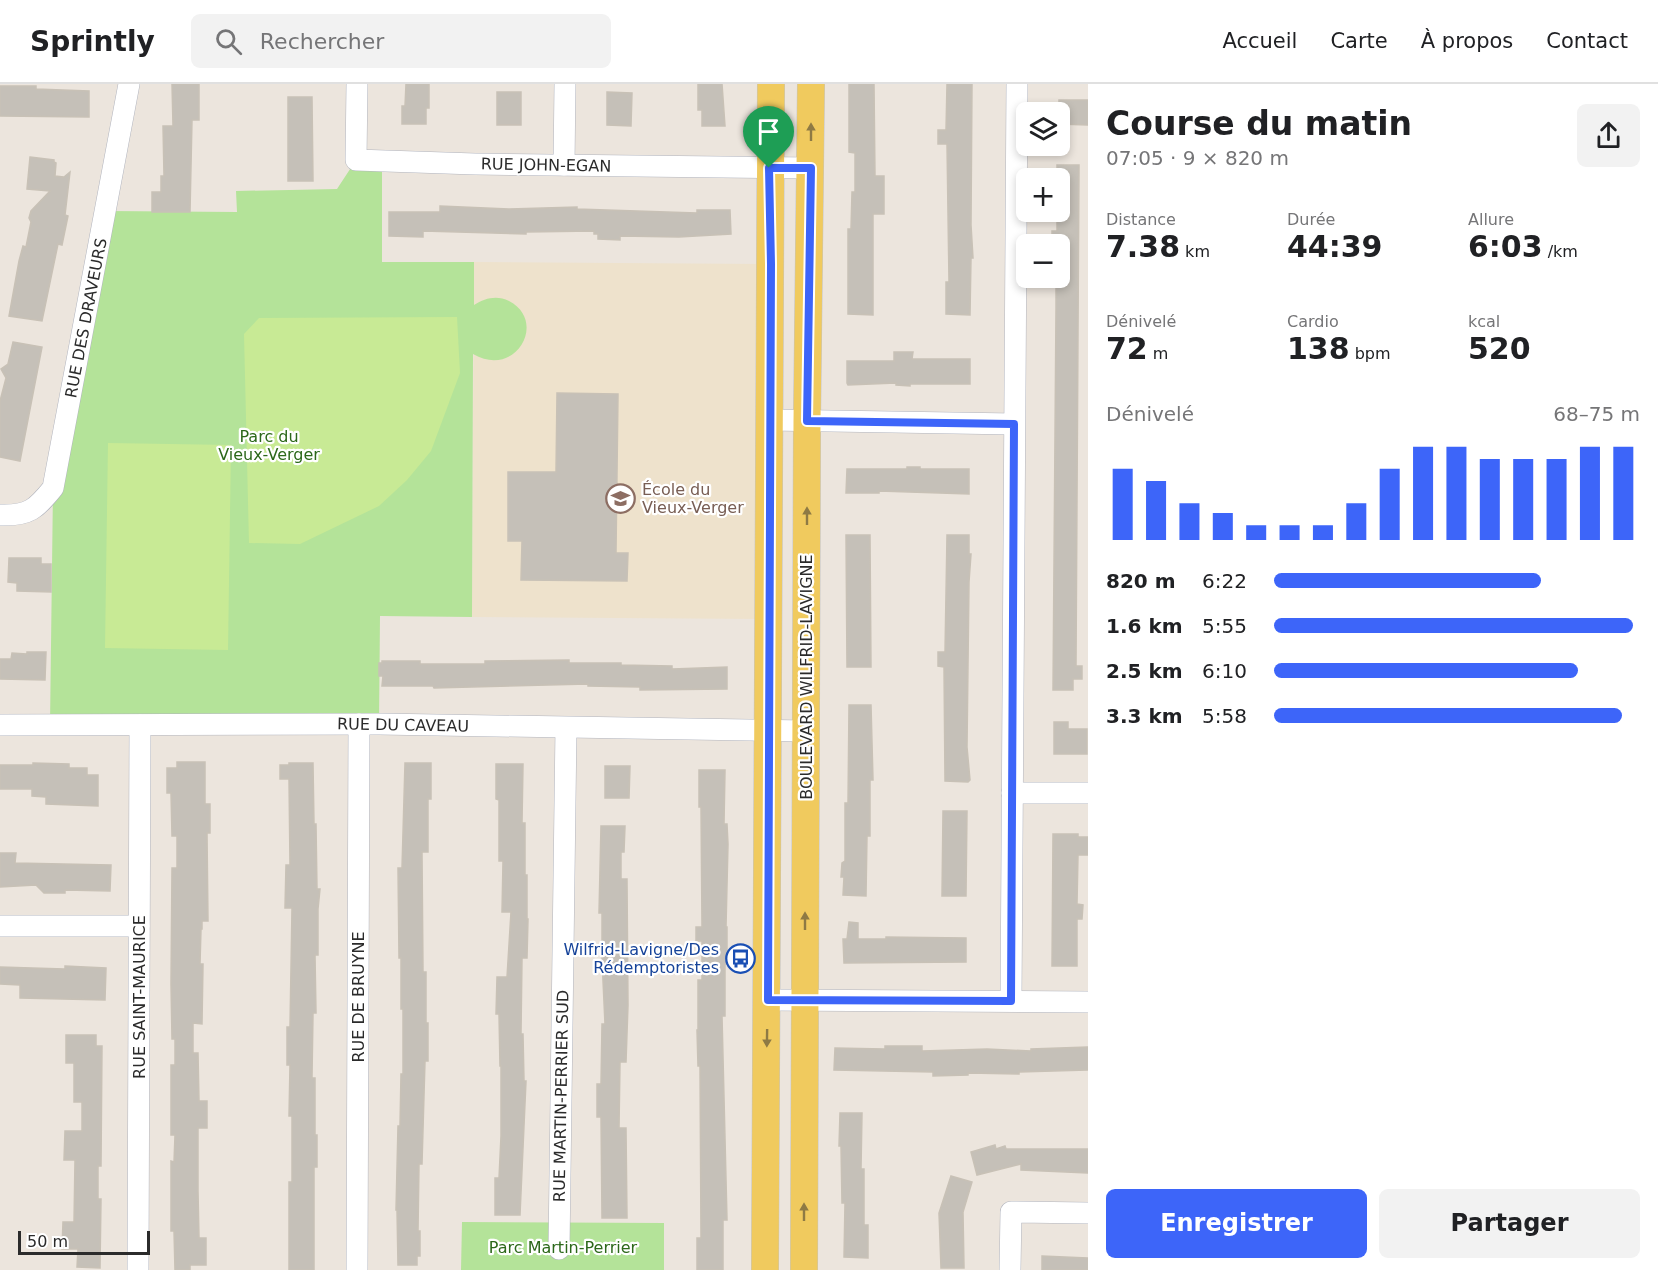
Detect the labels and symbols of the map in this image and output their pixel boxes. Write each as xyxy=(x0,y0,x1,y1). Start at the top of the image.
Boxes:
pin xyxy=(743,106,794,168)
one-way arrow xyxy=(806,122,816,141)
street label: RUE JOHN-EGAN xyxy=(481,154,611,176)
street label: RUE DES DRAVEURS xyxy=(61,236,111,400)
park label: Parc du Vieux-Verger xyxy=(218,427,320,464)
place label: École du Vieux-Verger xyxy=(642,480,744,517)
school or university icon: École du Vieux-Verger xyxy=(605,482,637,514)
one-way arrow xyxy=(802,506,812,525)
street label: BOULEVARD WILFRID-LAVIGNE xyxy=(797,554,816,800)
street label: RUE DU CAVEAU xyxy=(337,714,469,736)
one-way arrow xyxy=(800,911,810,930)
street label: RUE SAINT-MAURICE xyxy=(130,915,149,1079)
street label: RUE DE BRUYNE xyxy=(349,931,368,1063)
place label: Wilfrid-Lavigne/Des Rédemptoristes xyxy=(563,940,719,977)
bus stop icon: Wilfrid-Lavigne/Des Rédemptoristes xyxy=(724,942,756,974)
street label: RUE MARTIN-PERRIER SUD xyxy=(550,990,572,1202)
one-way arrow xyxy=(763,1029,772,1048)
one-way arrow xyxy=(799,1202,809,1221)
scale bar xyxy=(18,1228,150,1256)
park label: Parc Martin-Perrier xyxy=(489,1238,638,1257)

